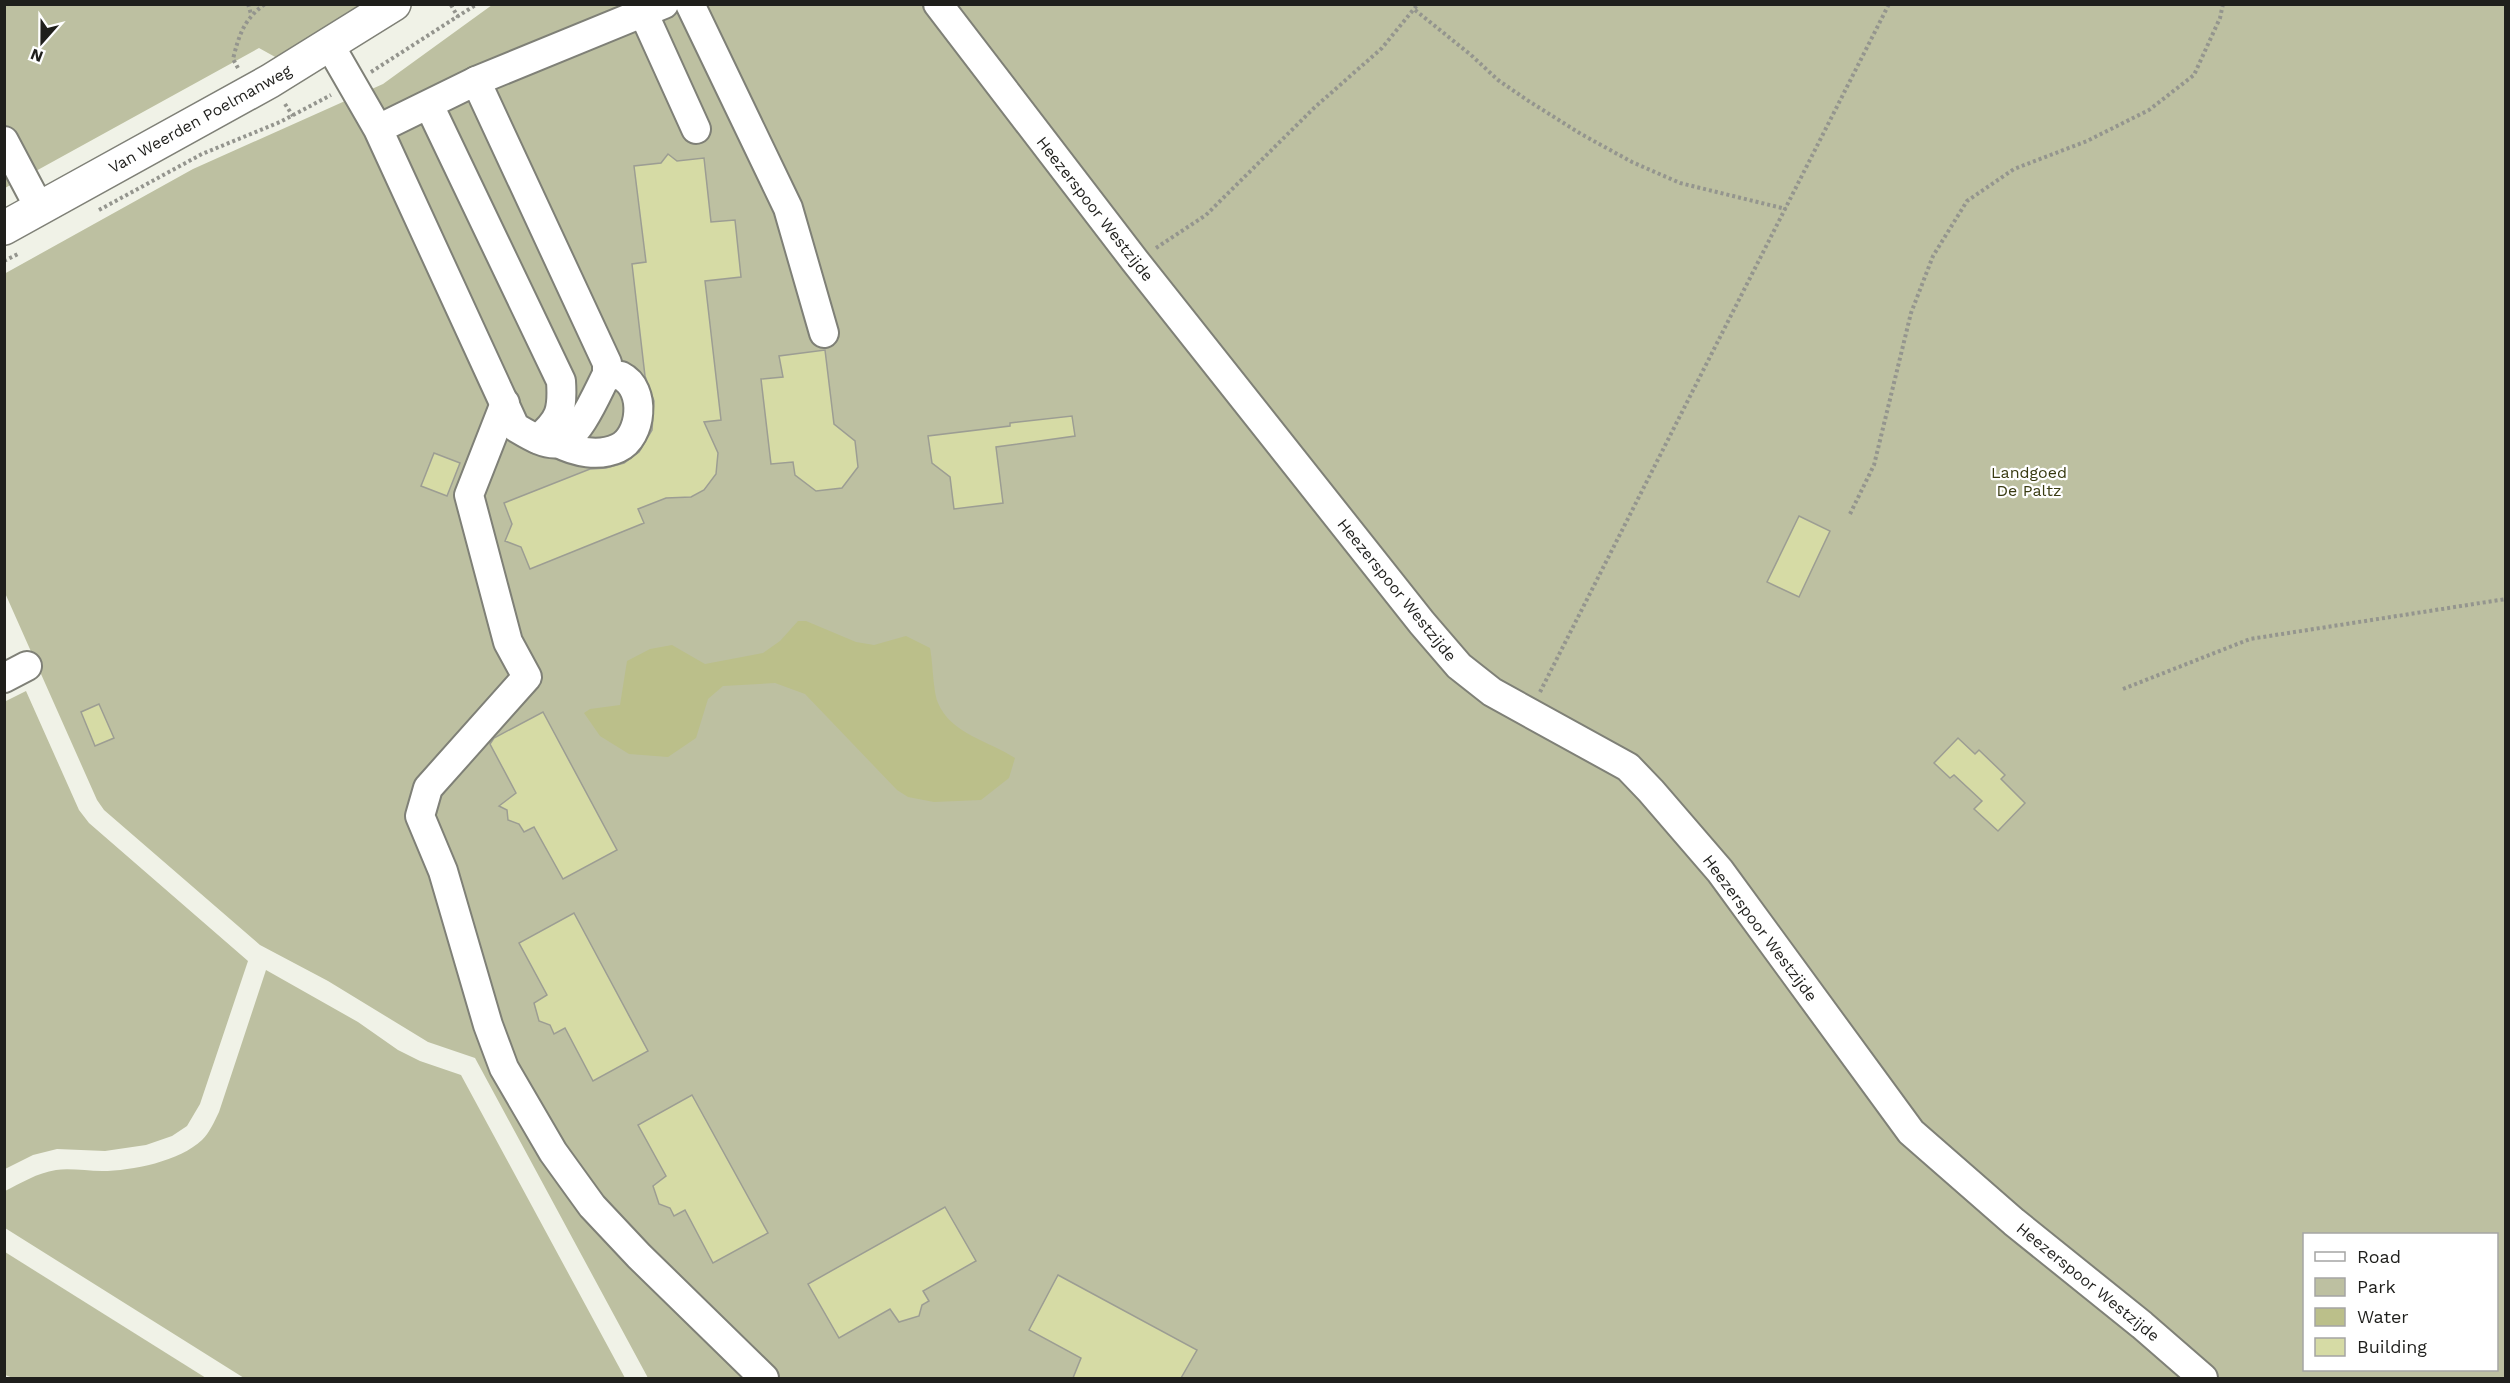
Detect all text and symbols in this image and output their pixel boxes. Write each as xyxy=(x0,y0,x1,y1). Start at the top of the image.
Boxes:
north arrow xyxy=(12,12,72,72)
text: N xyxy=(28,45,46,67)
street label: Van Weerden Poelmanweg xyxy=(105,61,295,177)
street label: Heezerspoor Westzijde xyxy=(1033,133,1157,285)
park label: Landgoed De Paltz xyxy=(1991,463,2067,500)
street label: Heezerspoor Westzijde xyxy=(1333,515,1461,665)
street label: Heezerspoor Westzijde xyxy=(1699,851,1821,1005)
street label: Heezerspoor Westzijde xyxy=(2013,1218,2163,1346)
legend xyxy=(2303,1233,2498,1371)
text: Road xyxy=(2357,1246,2401,1267)
text: Park xyxy=(2357,1276,2396,1297)
text: Water xyxy=(2357,1306,2409,1327)
text: Building xyxy=(2357,1336,2427,1357)

